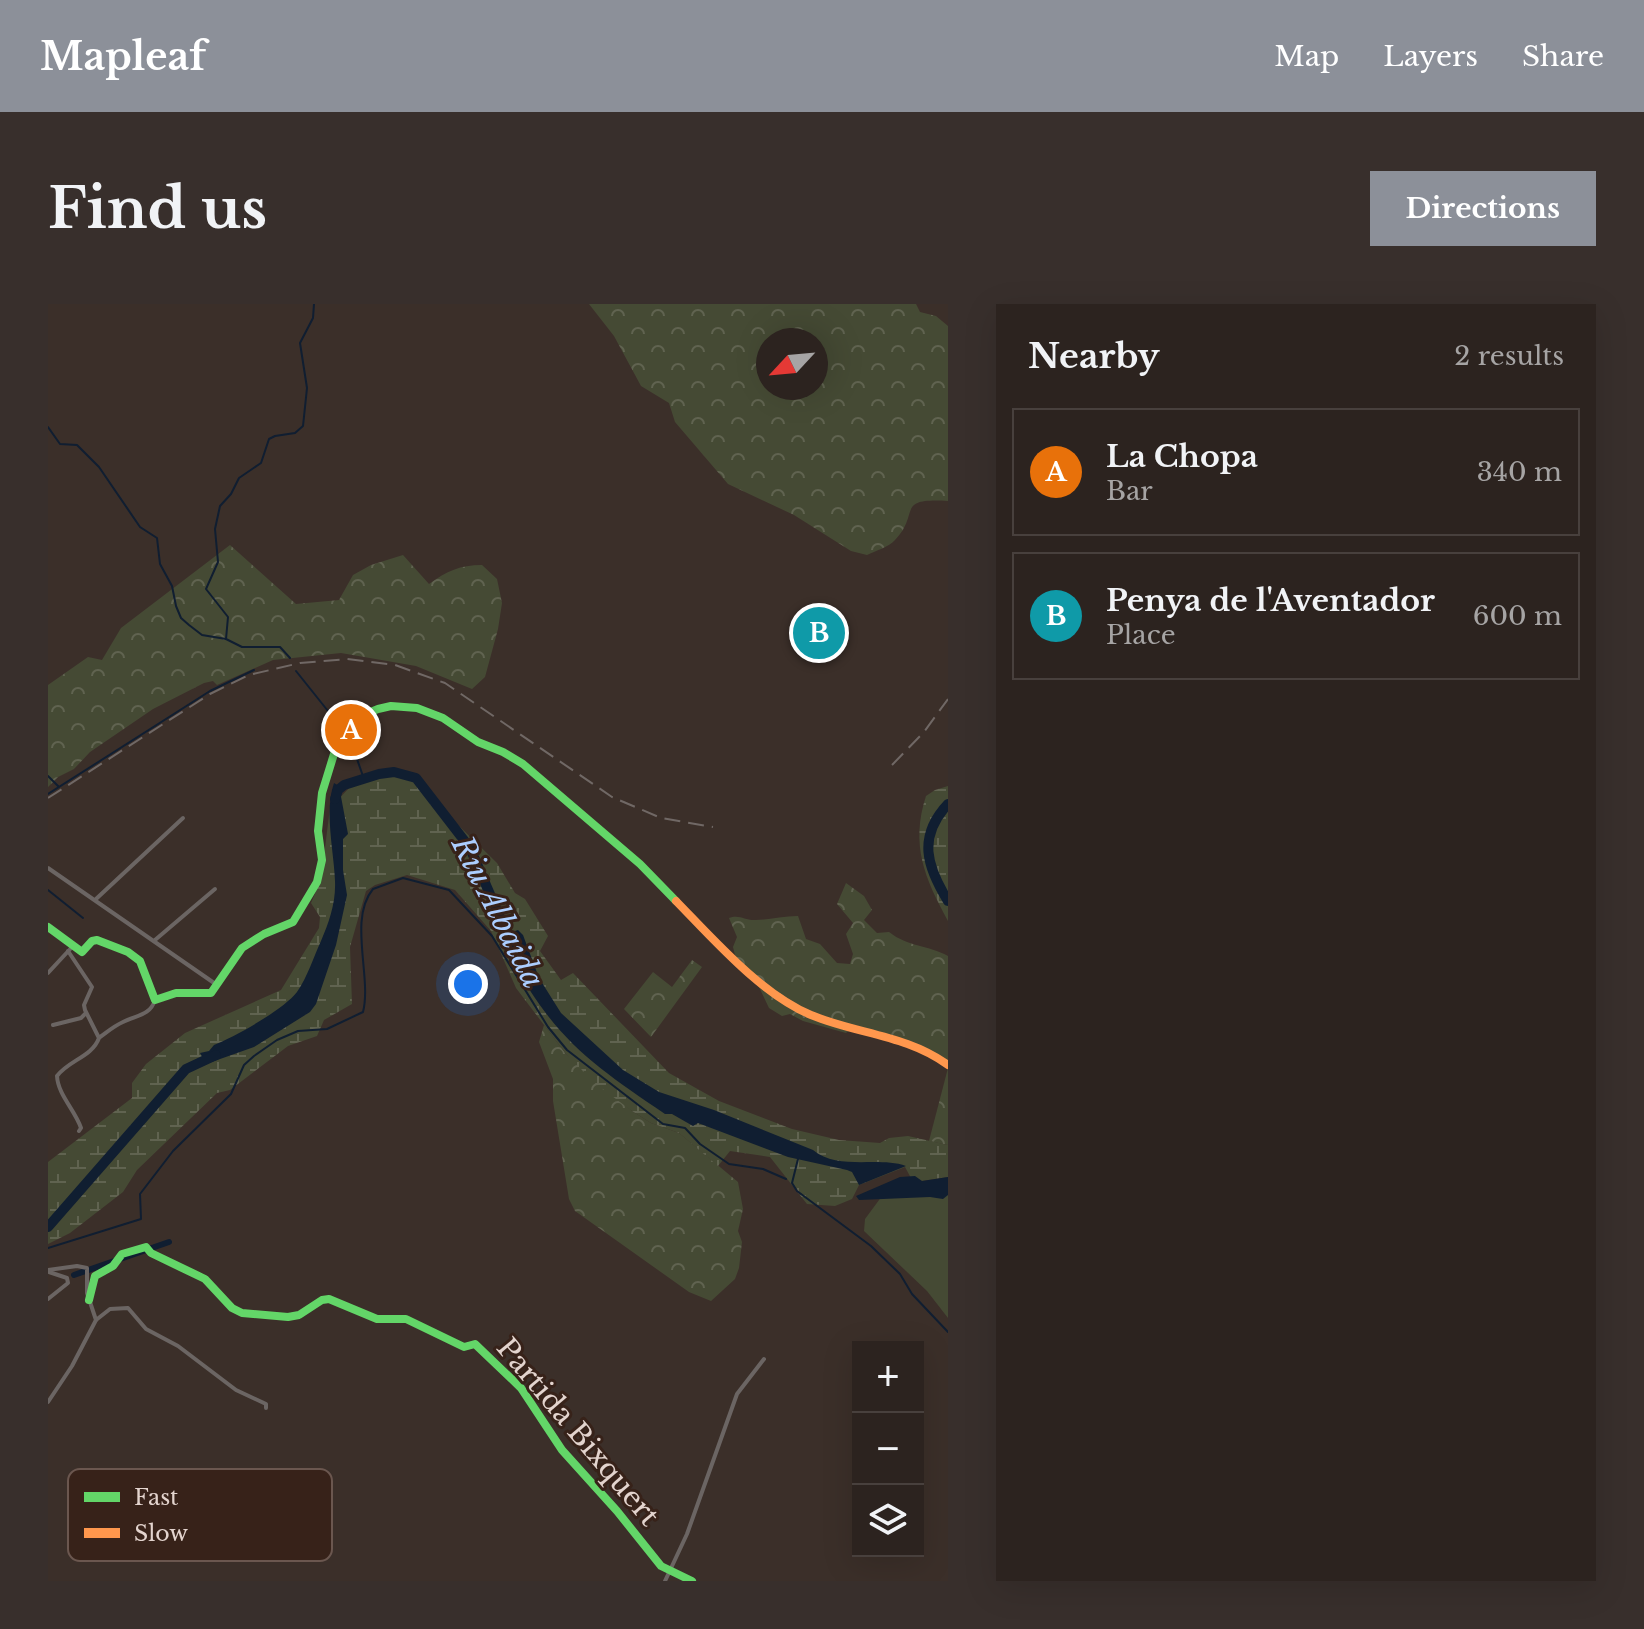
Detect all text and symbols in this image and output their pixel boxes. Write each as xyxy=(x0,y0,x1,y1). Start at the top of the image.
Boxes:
text: Mapleaf xyxy=(40,33,206,80)
text: Map xyxy=(1274,39,1339,74)
text: Layers xyxy=(1383,39,1478,74)
text: Share xyxy=(1522,39,1604,74)
button: Directions xyxy=(1370,171,1596,246)
text: Find us xyxy=(48,174,267,243)
north arrow xyxy=(756,328,828,400)
text: Nearby xyxy=(1028,335,1160,377)
text: 2 results xyxy=(1454,340,1564,372)
text: La Chopa xyxy=(1106,438,1258,475)
text: A xyxy=(1045,456,1067,488)
text: 340 m xyxy=(1477,456,1562,488)
text: Bar xyxy=(1106,475,1153,507)
text: Penya de l'Aventador xyxy=(1106,582,1435,619)
text: B xyxy=(1046,600,1066,632)
text: 600 m xyxy=(1473,600,1562,632)
pin: B xyxy=(793,603,845,663)
text: Place xyxy=(1106,619,1176,651)
pin: A xyxy=(325,700,377,760)
water label: Riu Albaida xyxy=(443,829,552,994)
your location xyxy=(448,964,488,1004)
street label: Partida Bixquert xyxy=(489,1331,667,1533)
map controls xyxy=(852,1341,924,1557)
button: + xyxy=(852,1341,924,1413)
button: − xyxy=(852,1413,924,1485)
legend xyxy=(68,1469,332,1561)
text: Fast xyxy=(134,1484,179,1511)
button: layers xyxy=(852,1485,924,1557)
text: Slow xyxy=(134,1520,188,1547)

